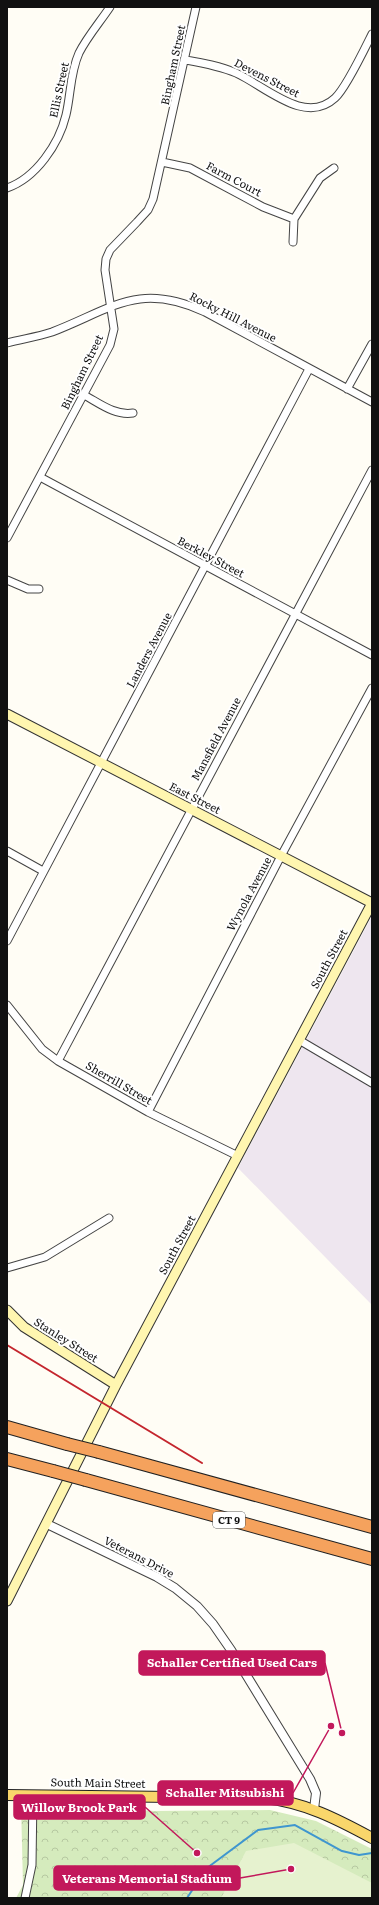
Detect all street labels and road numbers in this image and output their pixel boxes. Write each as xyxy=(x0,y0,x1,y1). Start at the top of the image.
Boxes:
street label: Bingham Street xyxy=(156,23,188,106)
street label: Devens Street xyxy=(232,54,303,101)
street label: Ellis Street xyxy=(44,60,72,119)
street label: Farm Court xyxy=(204,157,266,200)
street label: Rocky Hill Avenue xyxy=(187,287,280,345)
street label: Bingham Street xyxy=(56,331,106,412)
street label: Berkley Street xyxy=(175,532,248,581)
street label: Landers Avenue xyxy=(122,609,175,690)
street label: Mansfield Avenue xyxy=(186,694,244,783)
street label: East Street xyxy=(167,777,224,817)
street label: Wynola Avenue xyxy=(222,853,275,933)
street label: South Street xyxy=(306,926,351,991)
street label: Sherrill Street xyxy=(83,1057,156,1108)
street label: South Street xyxy=(154,1212,199,1277)
street label: Stanley Street xyxy=(31,1313,102,1366)
road number: CT 9 xyxy=(213,1512,245,1528)
street label: Veterans Drive xyxy=(102,1532,178,1581)
street label: South Main Street xyxy=(50,1773,146,1791)

